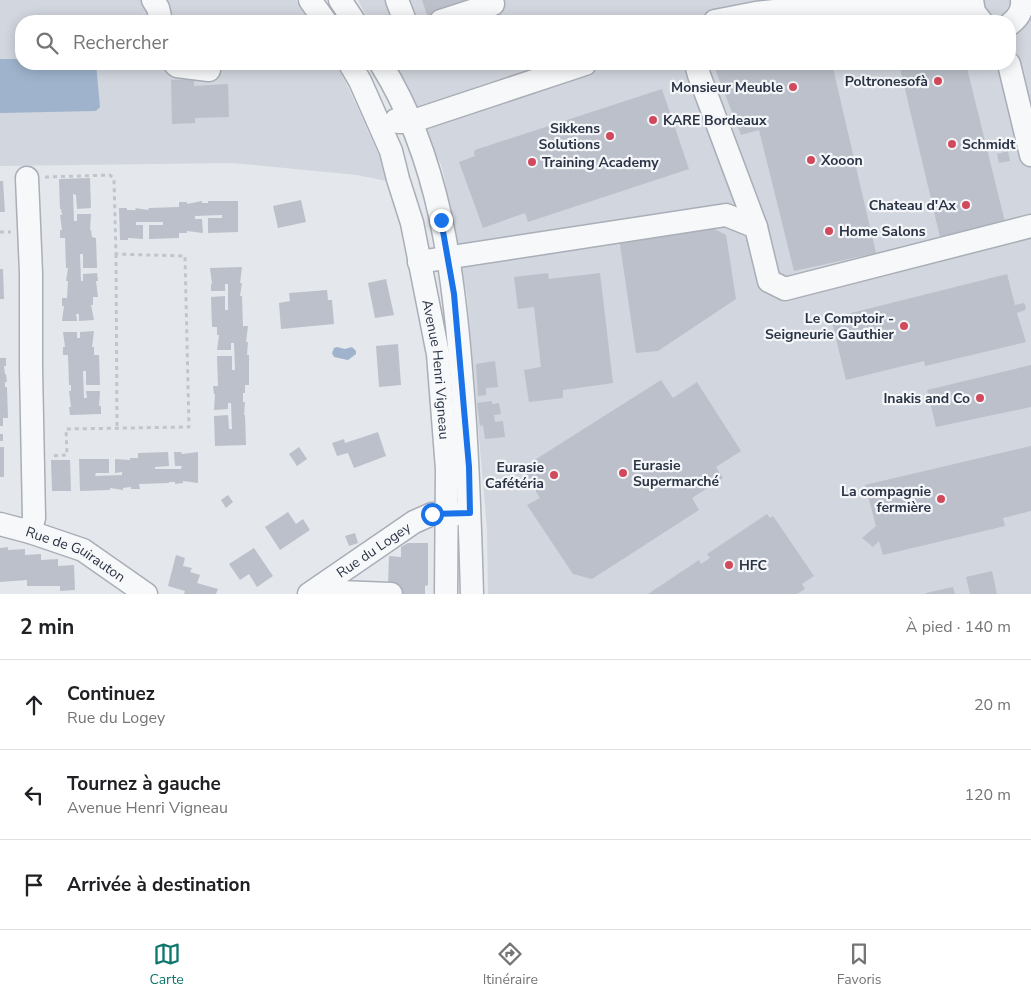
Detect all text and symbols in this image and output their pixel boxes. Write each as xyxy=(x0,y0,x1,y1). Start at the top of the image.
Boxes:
search box xyxy=(15,15,1016,70)
icon: search xyxy=(33,29,61,57)
text: Rechercher xyxy=(73,30,168,56)
place label: Poltronesofà xyxy=(845,72,928,91)
marker: Poltronesofà xyxy=(932,75,944,87)
place label: Monsieur Meuble xyxy=(671,78,783,97)
marker: Monsieur Meuble xyxy=(787,81,799,93)
place label: KARE Bordeaux xyxy=(663,111,767,130)
marker: KARE Bordeaux xyxy=(647,114,659,126)
place label: Sikkens Solutions xyxy=(538,119,600,154)
marker: Sikkens Solutions xyxy=(604,130,616,142)
place label: Schmidt xyxy=(962,135,1016,154)
marker: Schmidt xyxy=(946,138,958,150)
place label: Xooon xyxy=(820,151,863,170)
place label: Training Academy xyxy=(542,153,659,172)
marker: Xooon xyxy=(805,154,817,166)
marker: Training Academy xyxy=(526,156,538,168)
place label: Chateau d'Ax xyxy=(869,196,956,215)
marker: Chateau d'Ax xyxy=(960,199,972,211)
route end xyxy=(430,209,453,232)
place label: Home Salons xyxy=(839,222,926,241)
marker: Home Salons xyxy=(823,225,835,237)
street label: Avenue Henri Vigneau xyxy=(418,298,454,440)
place label: Le Comptoir - Seigneurie Gauthier xyxy=(765,309,895,344)
marker: Le Comptoir - Seigneurie Gauthier xyxy=(898,320,910,332)
place label: Inakis and Co xyxy=(883,389,970,408)
marker: Inakis and Co xyxy=(974,392,986,404)
place label: Eurasie Supermarché xyxy=(633,456,720,491)
place label: Eurasie Cafétéria xyxy=(485,458,544,493)
marker: Eurasie Supermarché xyxy=(617,467,629,479)
marker: Eurasie Cafétéria xyxy=(548,469,560,481)
place label: La compagnie fermière xyxy=(841,482,931,517)
marker: La compagnie fermière xyxy=(935,493,947,505)
route start xyxy=(421,503,444,526)
street label: Rue du Logey xyxy=(332,517,415,582)
street label: Rue de Guirauton xyxy=(23,522,129,586)
place label: HFC xyxy=(739,556,768,575)
marker: HFC xyxy=(723,559,735,571)
text: 2 min xyxy=(20,613,74,641)
text: À pied · 140 m xyxy=(906,616,1011,638)
text: Continuez xyxy=(67,681,155,707)
icon: ahead xyxy=(20,691,48,719)
text: 20 m xyxy=(974,694,1011,716)
text: Rue du Logey xyxy=(67,707,165,729)
text: Tournez à gauche xyxy=(67,771,221,797)
icon: left xyxy=(20,781,48,809)
text: 120 m xyxy=(964,784,1011,806)
text: Avenue Henri Vigneau xyxy=(67,797,228,819)
icon: arrive xyxy=(20,871,48,899)
text: Arrivée à destination xyxy=(67,872,251,898)
tab: Carte xyxy=(149,940,184,989)
tab: Itinéraire xyxy=(483,940,538,989)
tab: Favoris xyxy=(837,940,882,989)

